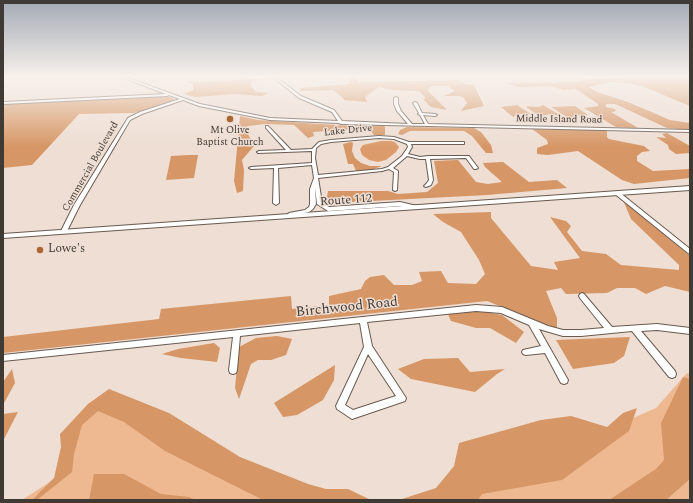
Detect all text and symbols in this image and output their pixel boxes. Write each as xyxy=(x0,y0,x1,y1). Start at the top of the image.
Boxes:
street label: Middle Island Road xyxy=(516,113,602,127)
marker: Mt Olive Baptist Church xyxy=(225,114,235,124)
street label: Commercial Boulevard xyxy=(60,120,122,214)
street label: Lake Drive xyxy=(323,123,373,139)
place label: Mt Olive Baptist Church xyxy=(196,125,264,148)
street label: Route 112 xyxy=(319,192,373,210)
place label: Lowe's xyxy=(48,243,85,257)
marker: Lowe's xyxy=(35,245,45,255)
street label: Birchwood Road xyxy=(295,294,399,322)

